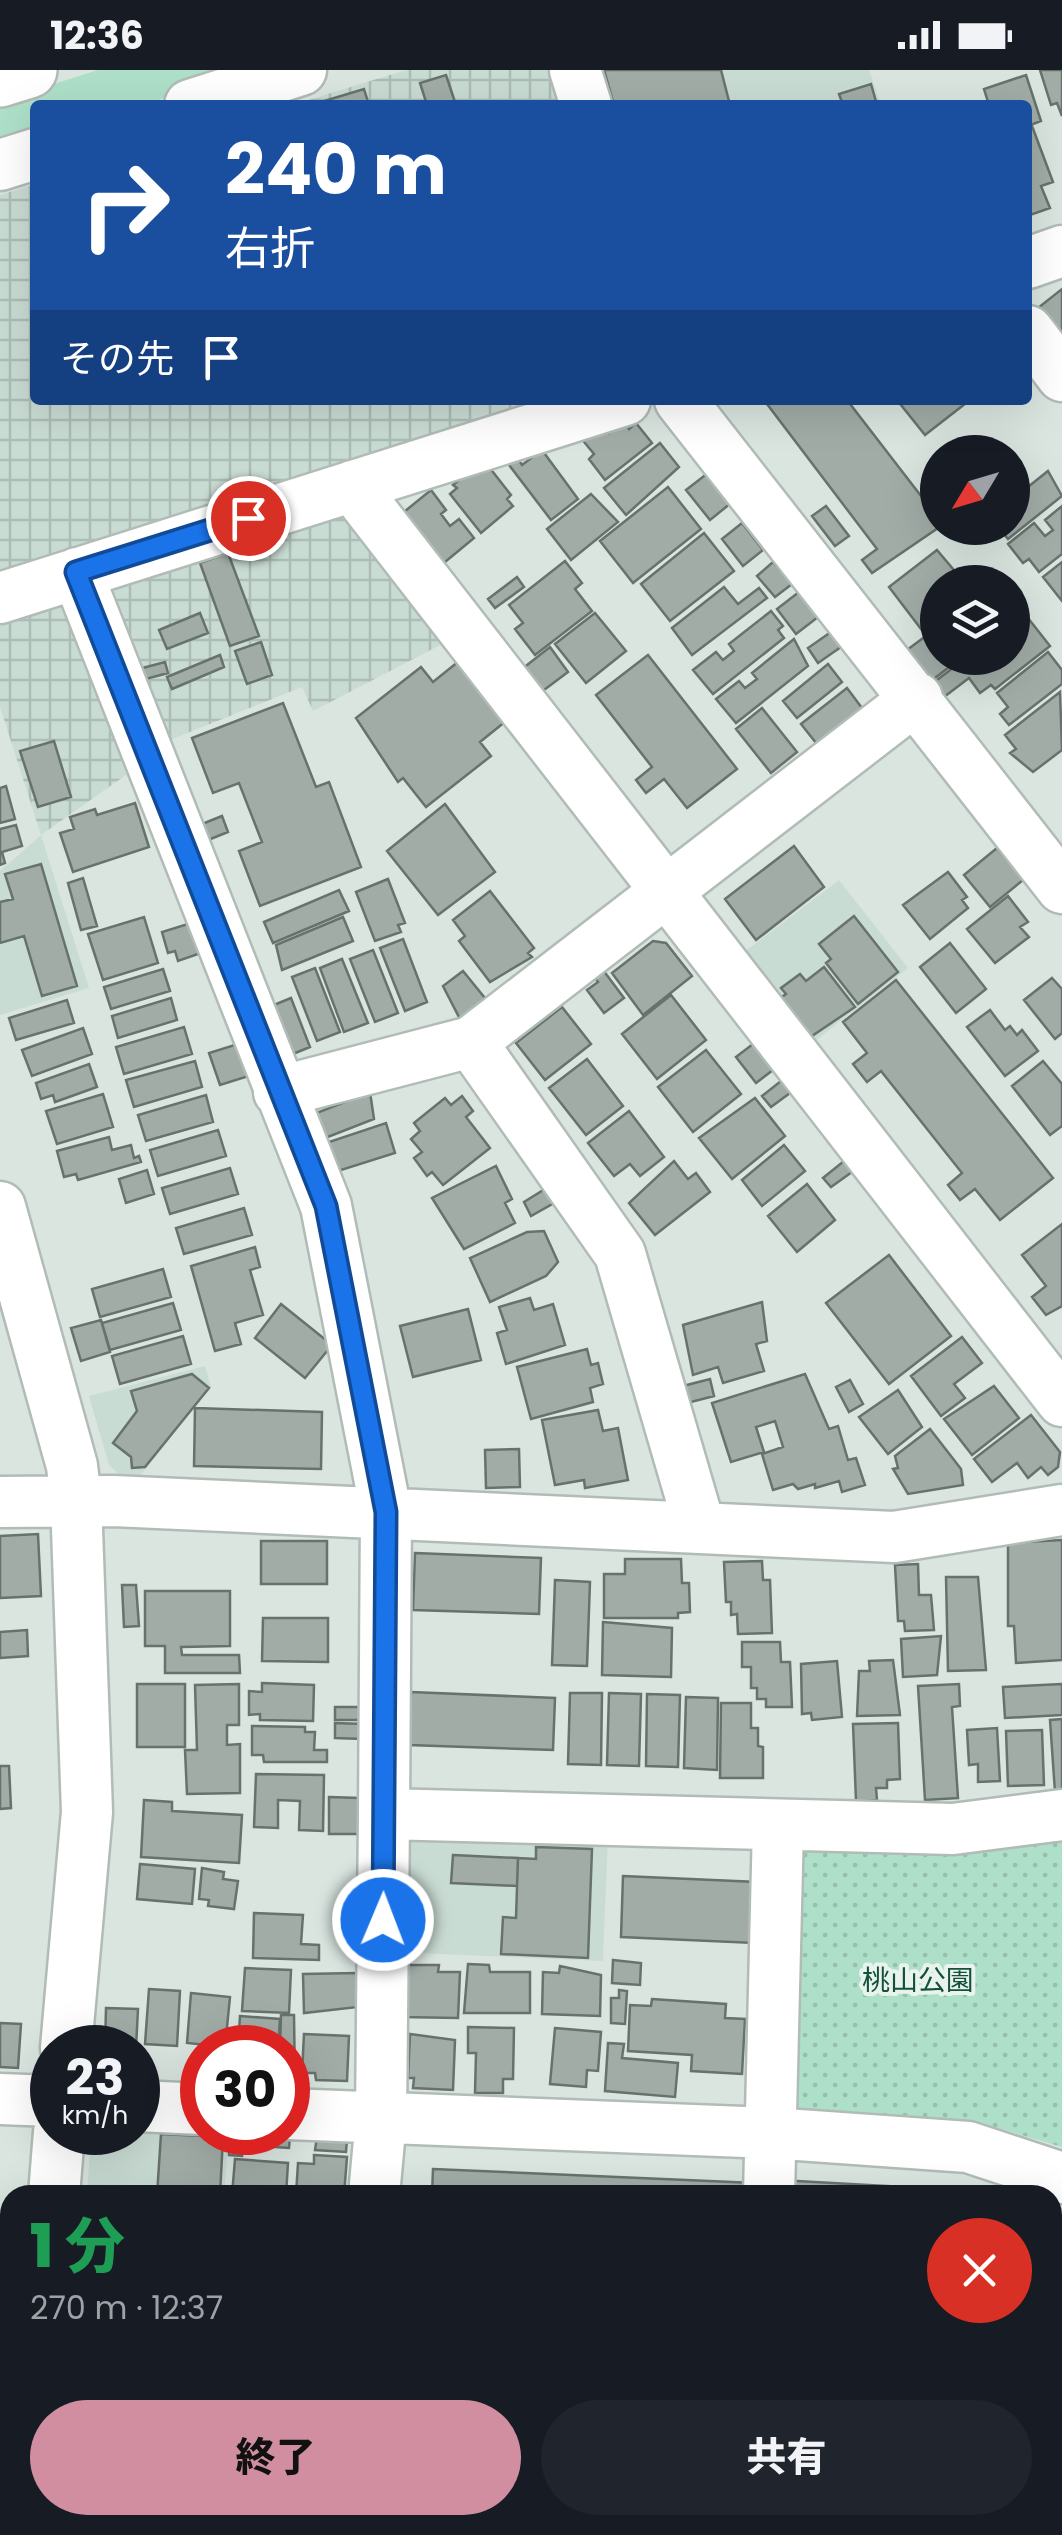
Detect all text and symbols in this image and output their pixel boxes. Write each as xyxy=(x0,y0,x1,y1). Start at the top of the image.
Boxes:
text: 12:36 xyxy=(50,9,144,62)
text: 240 m xyxy=(225,120,447,219)
icon: right xyxy=(60,140,190,270)
text: 右折 xyxy=(225,217,315,280)
icon: arrive xyxy=(194,330,249,385)
text: その先 xyxy=(60,332,174,385)
north arrow xyxy=(920,435,1030,545)
map controls xyxy=(920,435,1030,675)
pin xyxy=(206,476,291,561)
icon: arrive xyxy=(221,491,276,546)
button: layers xyxy=(920,565,1030,675)
position arrow xyxy=(331,1868,435,1972)
park label: 桃山公園 xyxy=(862,1961,974,2000)
speed limit sign: 30 xyxy=(180,2025,310,2155)
text: 23 xyxy=(66,2042,124,2113)
text: km/h xyxy=(62,2098,128,2133)
text: 1 分 xyxy=(30,2204,125,2288)
button: close xyxy=(927,2218,1032,2323)
text: 270 m · 12:37 xyxy=(30,2285,223,2330)
button: 終了 xyxy=(30,2400,521,2515)
button: 共有 xyxy=(541,2400,1032,2515)

